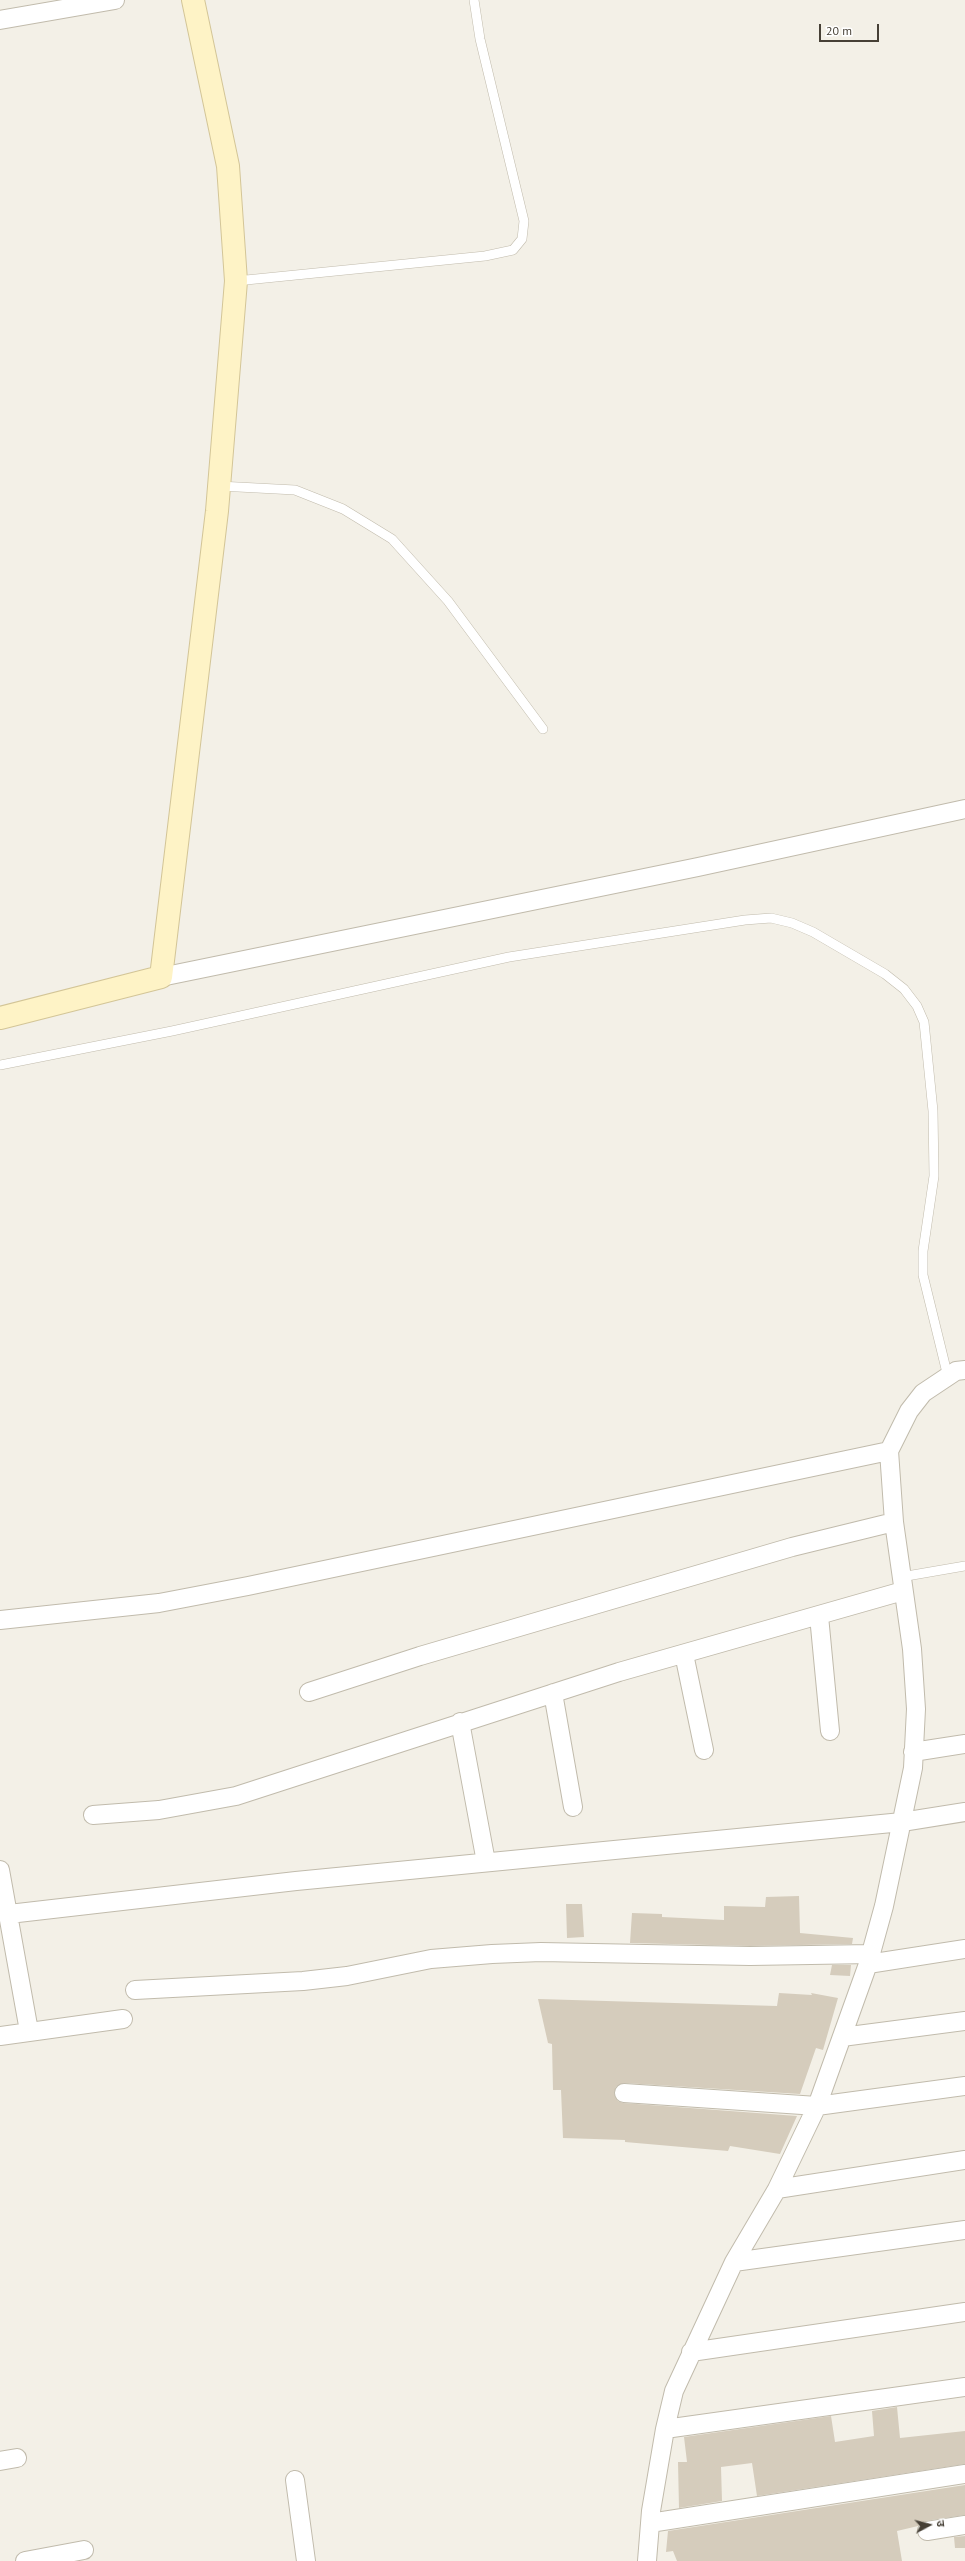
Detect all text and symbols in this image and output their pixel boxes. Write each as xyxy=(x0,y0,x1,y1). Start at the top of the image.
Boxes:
scale bar xyxy=(821,16,881,42)
text: 20 m xyxy=(826,23,852,38)
north arrow xyxy=(909,2505,949,2545)
text: उ xyxy=(934,2519,948,2528)

